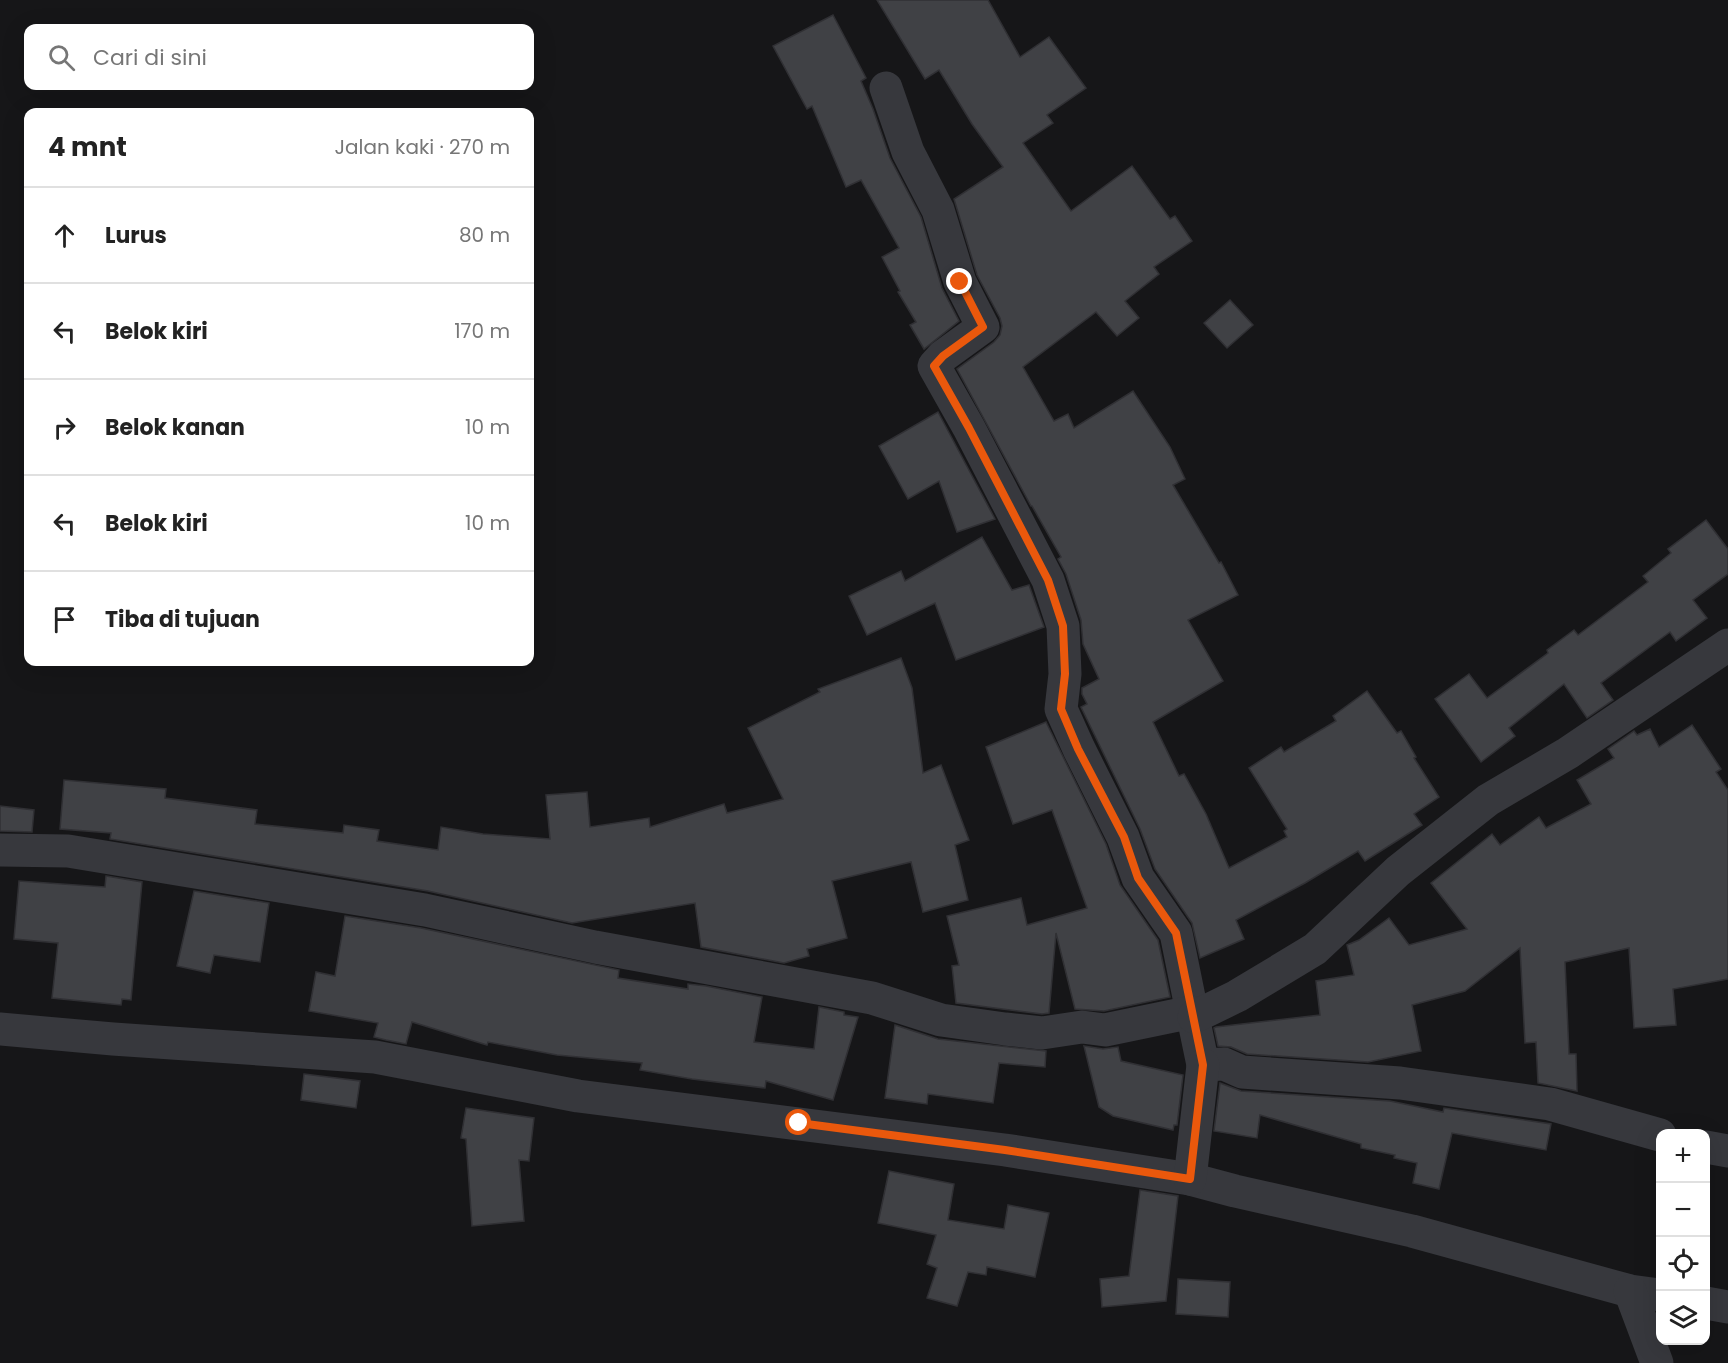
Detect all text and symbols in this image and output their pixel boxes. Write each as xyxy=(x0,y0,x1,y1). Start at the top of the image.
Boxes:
search box xyxy=(24,24,534,90)
icon: search xyxy=(45,41,78,74)
text: Cari di sini xyxy=(93,42,207,73)
text: 4 mnt xyxy=(48,129,127,165)
text: Jalan kaki · 270 m xyxy=(334,133,510,161)
icon: ahead xyxy=(48,219,81,252)
text: Lurus xyxy=(105,220,167,251)
text: 80 m xyxy=(459,221,510,249)
route end xyxy=(946,268,972,294)
icon: left xyxy=(48,315,81,348)
text: Belok kiri xyxy=(105,316,208,347)
text: 170 m xyxy=(454,317,510,345)
icon: right xyxy=(48,411,81,444)
text: Belok kanan xyxy=(105,412,245,443)
text: 10 m xyxy=(465,413,510,441)
icon: left xyxy=(48,507,81,540)
text: Belok kiri xyxy=(105,508,208,539)
text: 10 m xyxy=(465,509,510,537)
icon: arrive xyxy=(48,603,81,636)
text: Tiba di tujuan xyxy=(105,604,260,635)
route start xyxy=(785,1109,811,1135)
map controls xyxy=(1656,1129,1710,1345)
button: + xyxy=(1656,1129,1710,1183)
button: − xyxy=(1656,1183,1710,1237)
button: locate xyxy=(1656,1237,1710,1291)
button: layers xyxy=(1656,1291,1710,1345)

